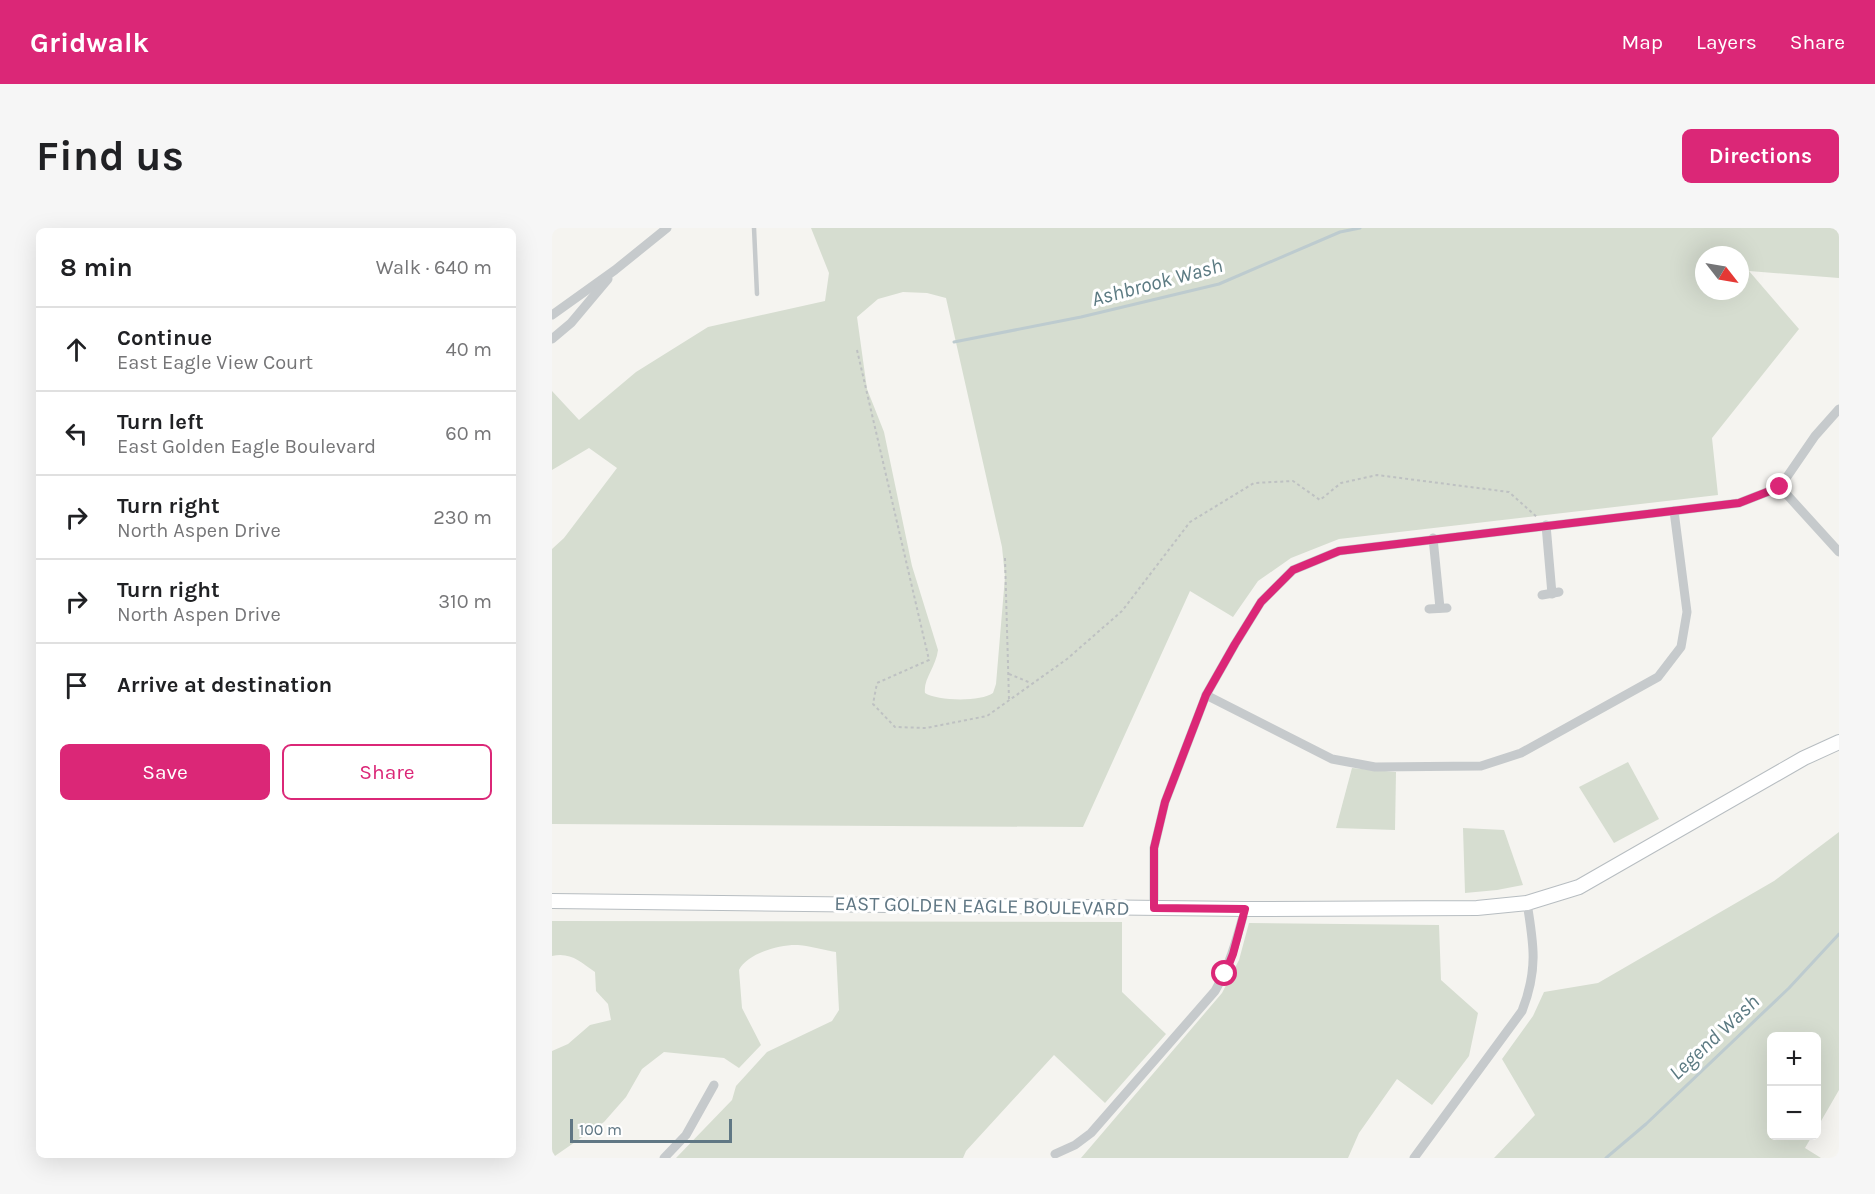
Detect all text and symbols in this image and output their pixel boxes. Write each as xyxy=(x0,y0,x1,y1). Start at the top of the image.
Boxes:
text: Gridwalk xyxy=(30,26,149,59)
text: Map xyxy=(1621,30,1663,54)
text: Layers xyxy=(1696,30,1757,54)
text: Share xyxy=(1790,30,1845,54)
button: Directions xyxy=(1682,129,1839,183)
text: Find us xyxy=(36,131,184,181)
north arrow xyxy=(1695,246,1749,300)
text: 8 min xyxy=(60,252,133,283)
water label: Ashbrook Wash xyxy=(1089,253,1225,311)
text: Walk · 640 m xyxy=(376,256,492,279)
text: Continue xyxy=(117,325,212,351)
icon: ahead xyxy=(60,333,93,366)
text: 40 m xyxy=(446,338,492,361)
text: East Eagle View Court xyxy=(117,351,313,374)
text: Turn left xyxy=(117,409,204,435)
icon: left xyxy=(60,417,93,450)
text: 60 m xyxy=(445,422,492,445)
text: East Golden Eagle Boulevard xyxy=(117,435,376,458)
route end xyxy=(1766,473,1792,499)
text: Turn right xyxy=(117,493,220,519)
icon: right xyxy=(60,501,93,534)
text: 230 m xyxy=(433,506,492,529)
text: North Aspen Drive xyxy=(117,519,281,542)
text: Turn right xyxy=(117,577,220,603)
icon: right xyxy=(60,585,93,618)
text: 310 m xyxy=(438,590,492,613)
text: North Aspen Drive xyxy=(117,603,281,626)
icon: arrive xyxy=(60,669,93,702)
text: Arrive at destination xyxy=(117,672,332,698)
button: Save xyxy=(60,744,270,800)
button: Share xyxy=(282,744,492,800)
street label: EAST GOLDEN EAGLE BOULEVARD xyxy=(834,892,1130,920)
route start xyxy=(1211,960,1237,986)
water label: Legend Wash xyxy=(1664,989,1764,1085)
map controls xyxy=(1767,1032,1821,1140)
button: + xyxy=(1767,1032,1821,1086)
button: − xyxy=(1767,1086,1821,1140)
scale bar xyxy=(570,1116,732,1144)
text: 100 m xyxy=(579,1120,622,1139)

